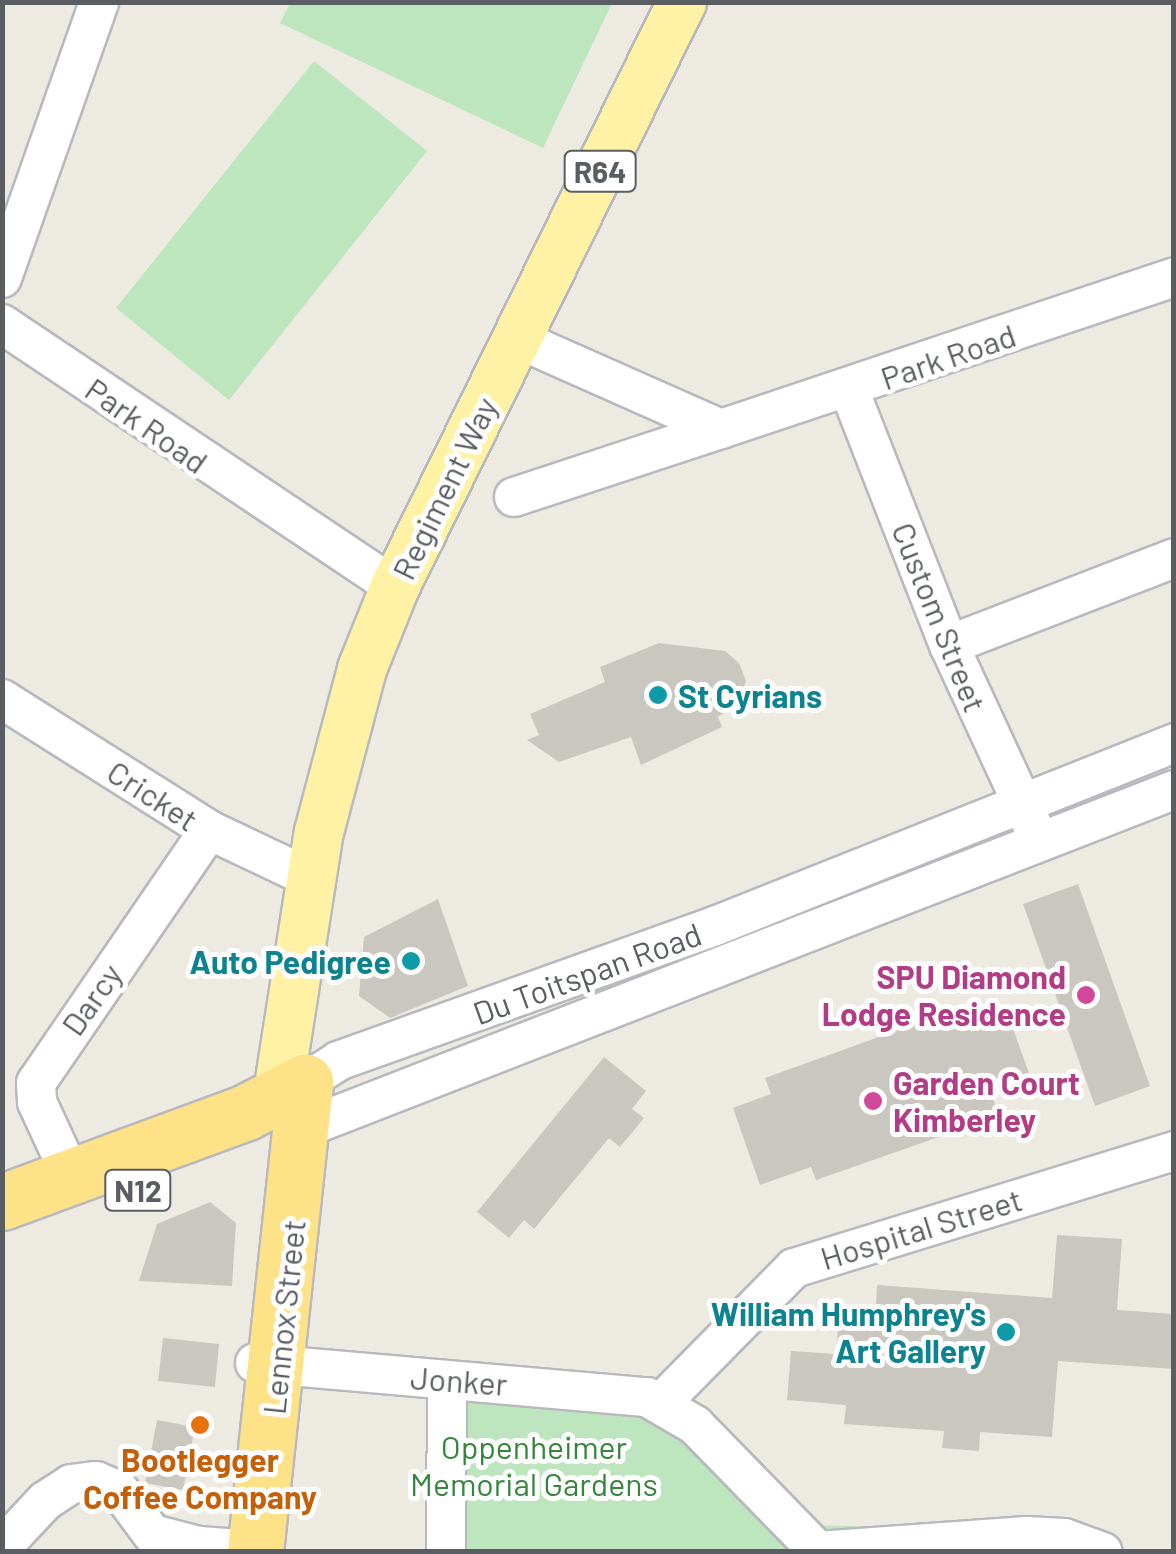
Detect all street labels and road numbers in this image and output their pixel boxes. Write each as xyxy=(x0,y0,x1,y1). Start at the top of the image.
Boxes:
road number: R64 xyxy=(562,146,638,196)
street label: Park Road xyxy=(876,315,1020,397)
street label: Park Road xyxy=(79,369,215,481)
street label: Regiment Way xyxy=(383,391,505,585)
street label: Custom Street xyxy=(885,517,995,717)
street label: Cricket xyxy=(101,752,205,838)
street label: Du Toitspan Road xyxy=(468,914,706,1032)
street label: Darcy xyxy=(53,956,129,1042)
road number: N12 xyxy=(103,1165,173,1215)
street label: Hospital Street xyxy=(816,1179,1026,1277)
street label: Lennox Street xyxy=(254,1218,312,1416)
street label: Jonker xyxy=(409,1357,509,1403)

